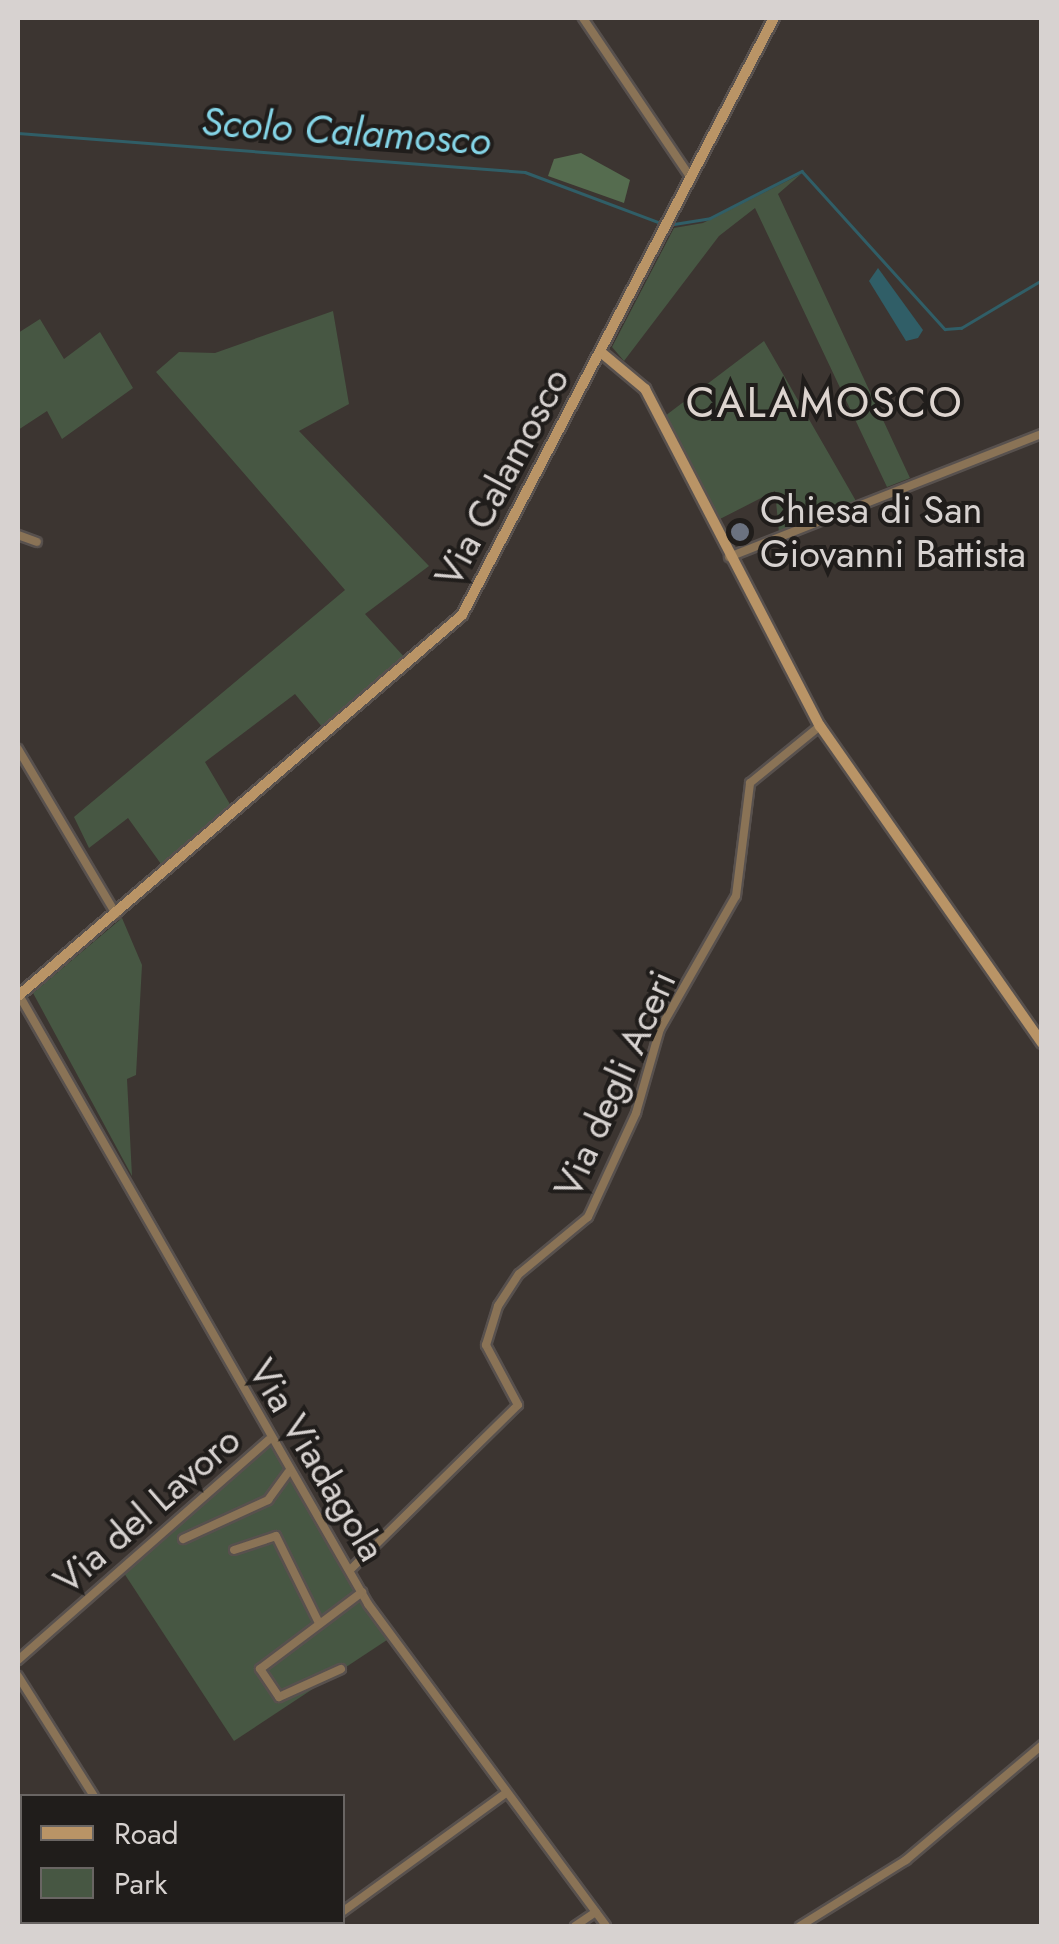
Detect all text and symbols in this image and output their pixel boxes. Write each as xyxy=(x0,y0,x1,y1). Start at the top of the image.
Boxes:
water label: Scolo Calamosco xyxy=(200,97,492,165)
street label: Via Calamosco xyxy=(425,360,579,594)
district label: CALAMOSCO xyxy=(686,378,964,428)
place label: Chiesa di San Giovanni Battista xyxy=(760,487,1026,576)
marker: Chiesa di San Giovanni Battista xyxy=(729,521,751,543)
street label: Via degli Aceri xyxy=(545,964,685,1204)
street label: Via Viadagola xyxy=(239,1351,395,1569)
street label: Via del Lavoro xyxy=(45,1417,249,1603)
legend xyxy=(20,1794,345,1924)
text: Road xyxy=(114,1812,179,1855)
text: Park xyxy=(114,1862,167,1905)

